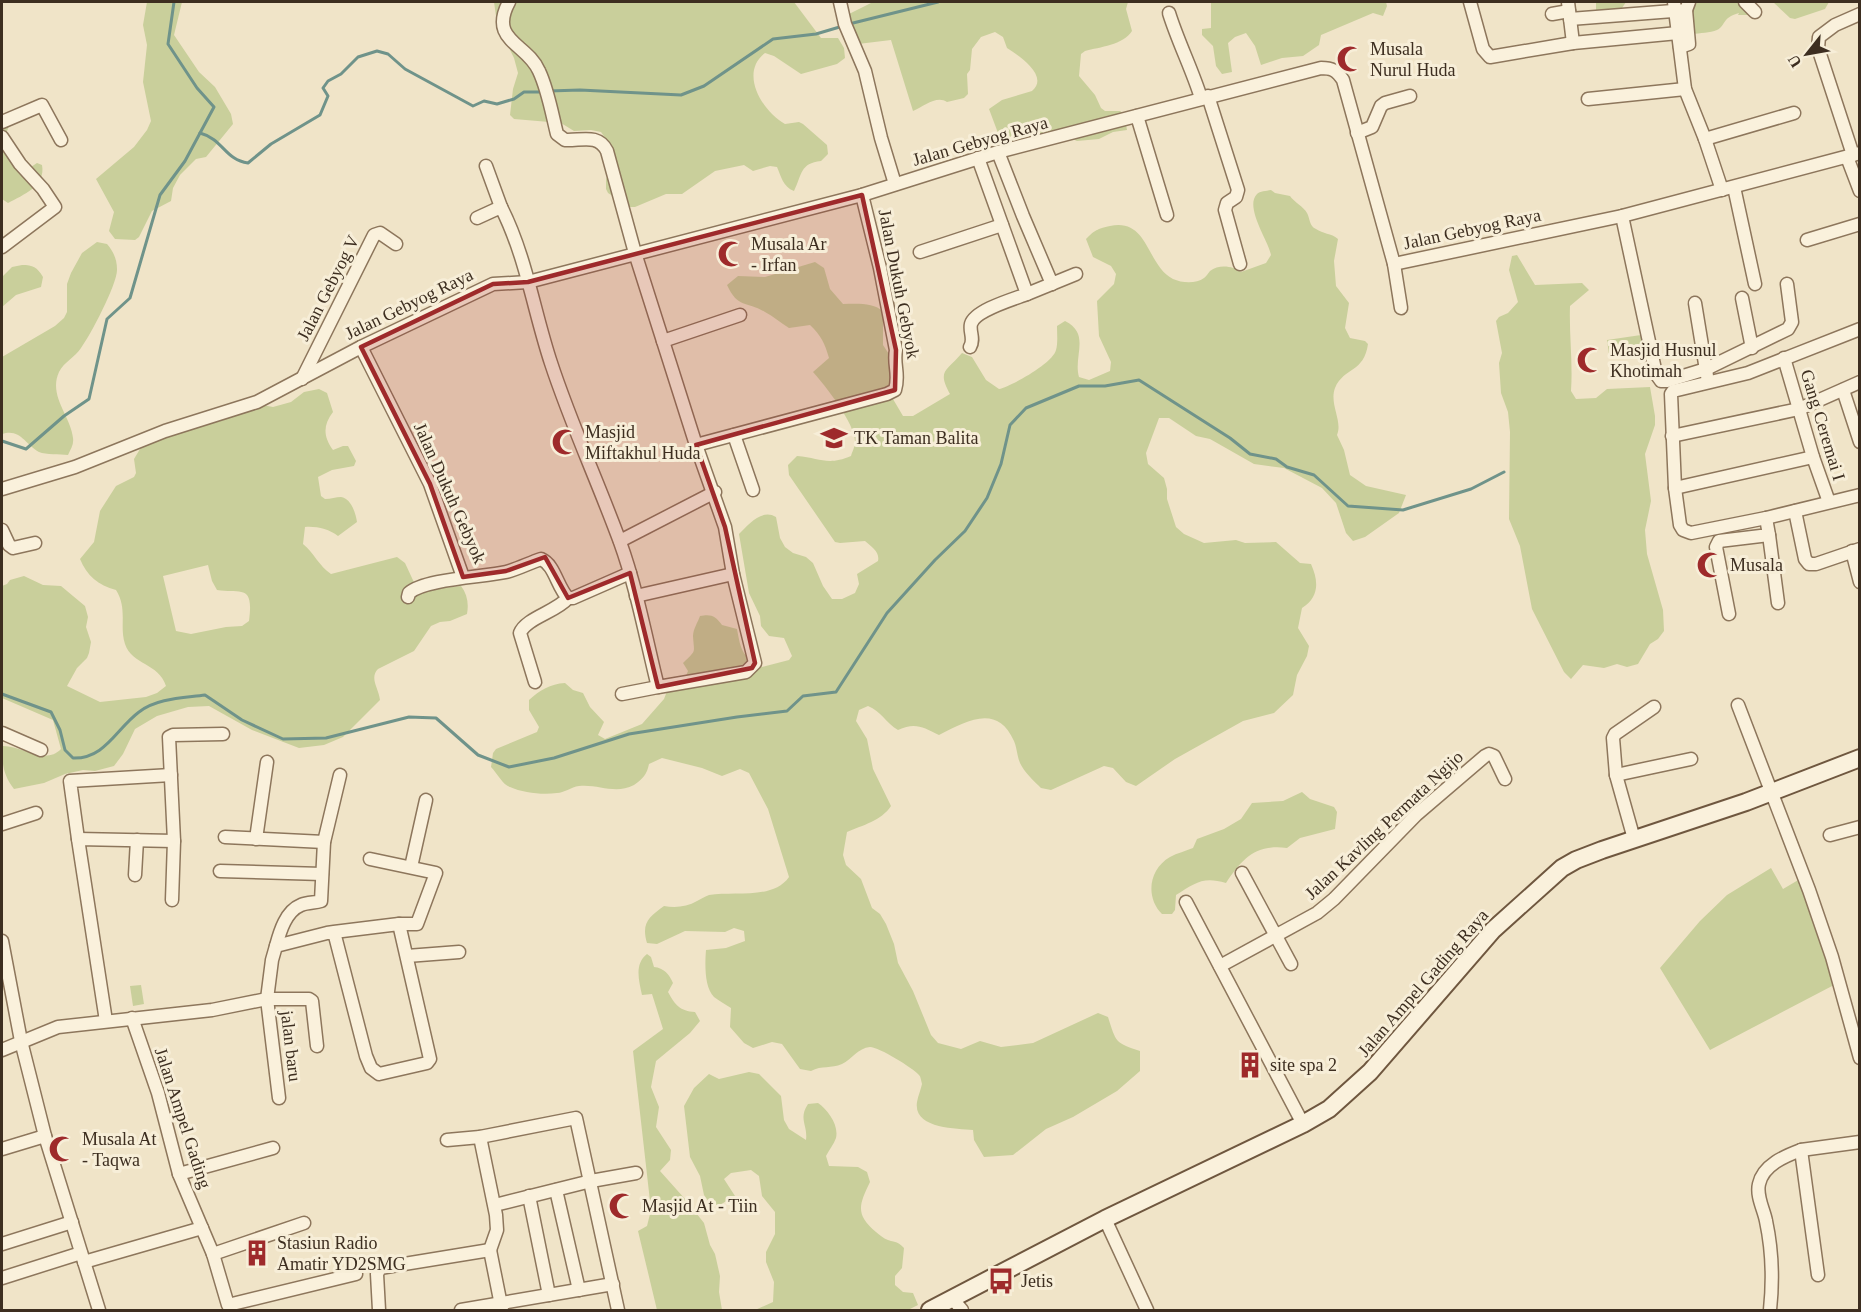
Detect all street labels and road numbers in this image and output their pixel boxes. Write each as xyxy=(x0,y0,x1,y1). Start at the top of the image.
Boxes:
street label: Jalan Gebyog Raya xyxy=(910,112,1050,170)
street label: Jalan Gebyog Raya xyxy=(1401,205,1543,253)
street label: Jalan Dukuh Gebyok xyxy=(875,207,923,361)
street label: Jalan Gebyog V xyxy=(293,232,363,344)
street label: Jalan Gebyog Raya xyxy=(342,264,476,344)
street label: Gang Ceremai I xyxy=(1797,367,1849,483)
street label: Jalan Dukuh Gebyok xyxy=(410,420,490,566)
street label: Jalan Kavling Permata Ngijo xyxy=(1301,747,1467,903)
street label: Jalan Ampel Gading Raya xyxy=(1354,905,1492,1061)
street label: jalan baru xyxy=(277,1008,305,1083)
street label: Jalan Ampel Gading xyxy=(151,1045,215,1191)

